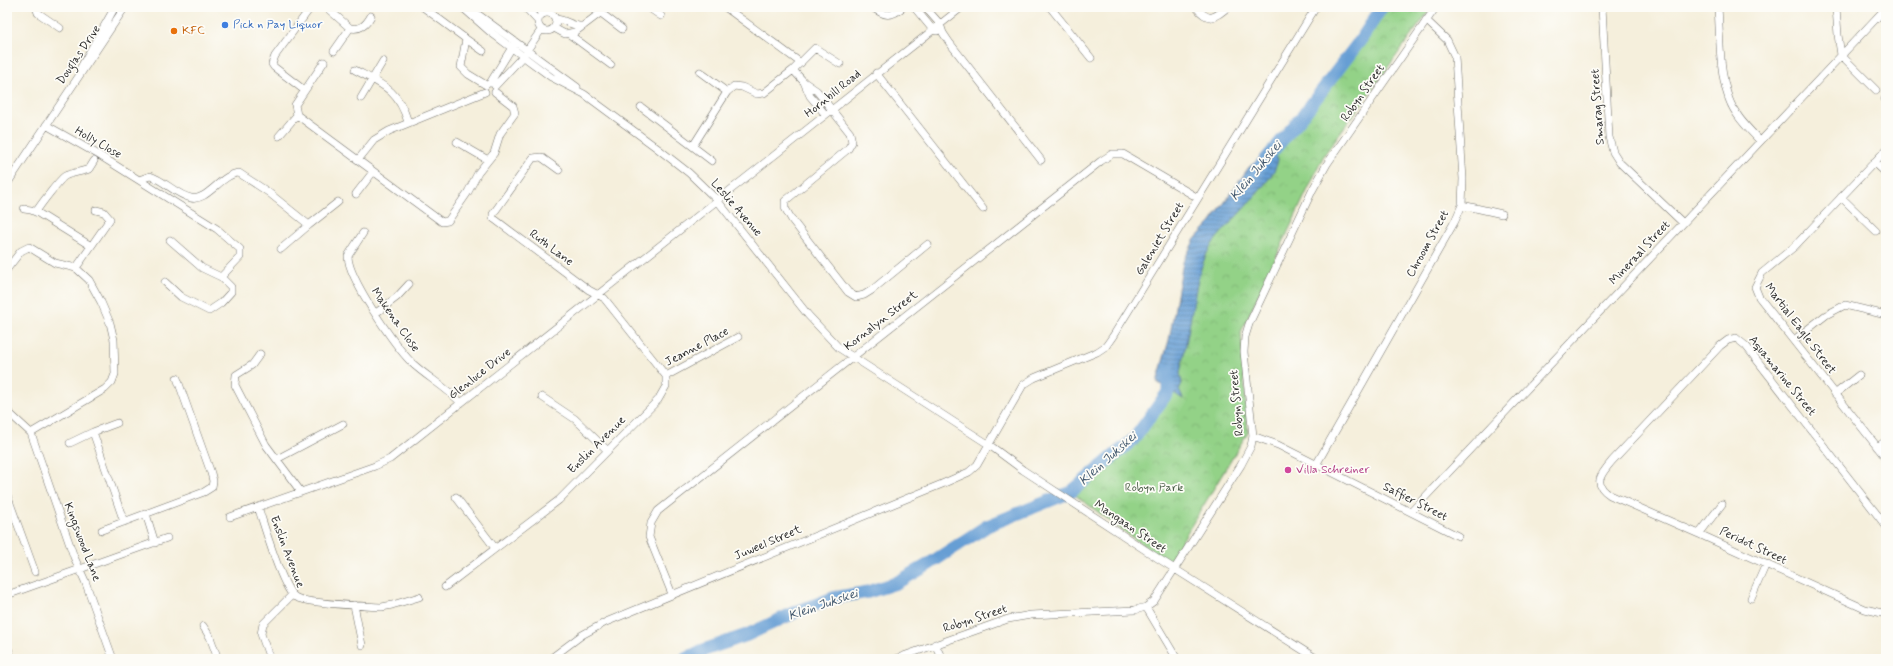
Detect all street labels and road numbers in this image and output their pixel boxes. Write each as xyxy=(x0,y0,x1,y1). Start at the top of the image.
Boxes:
street label: Douglas Drive xyxy=(53,22,106,88)
street label: Robyn Street xyxy=(1337,61,1389,125)
street label: Hornbill Road xyxy=(801,66,865,122)
street label: Smarag Street xyxy=(1587,68,1609,146)
street label: Holly Close xyxy=(72,123,124,163)
street label: Leslie Avenue xyxy=(707,176,765,240)
street label: Galeniet Street xyxy=(1132,199,1188,278)
street label: Chroom Street xyxy=(1403,207,1453,280)
street label: Mineraal Street xyxy=(1606,217,1674,289)
street label: Ruth Lane xyxy=(526,226,576,270)
street label: Martial Eagle Street xyxy=(1760,280,1840,378)
street label: Makena Close xyxy=(367,285,423,355)
street label: Kornalyn Street xyxy=(841,287,921,355)
street label: Jeanne Place xyxy=(662,324,732,370)
street label: Aquamarine Street xyxy=(1745,333,1820,420)
street label: Glenluce Drive xyxy=(445,345,515,403)
street label: Robyn Street xyxy=(1226,369,1248,437)
street label: Enslin Avenue xyxy=(564,412,630,478)
street label: Saffier Street xyxy=(1380,479,1450,525)
street label: Mangaan Street xyxy=(1091,497,1170,557)
street label: Kingswood Lane xyxy=(60,500,104,584)
street label: Enslin Avenue xyxy=(266,514,308,590)
street label: Juweel Street xyxy=(732,522,804,564)
street label: Peridot Street xyxy=(1717,523,1790,569)
street label: Robyn Street xyxy=(941,601,1009,637)

